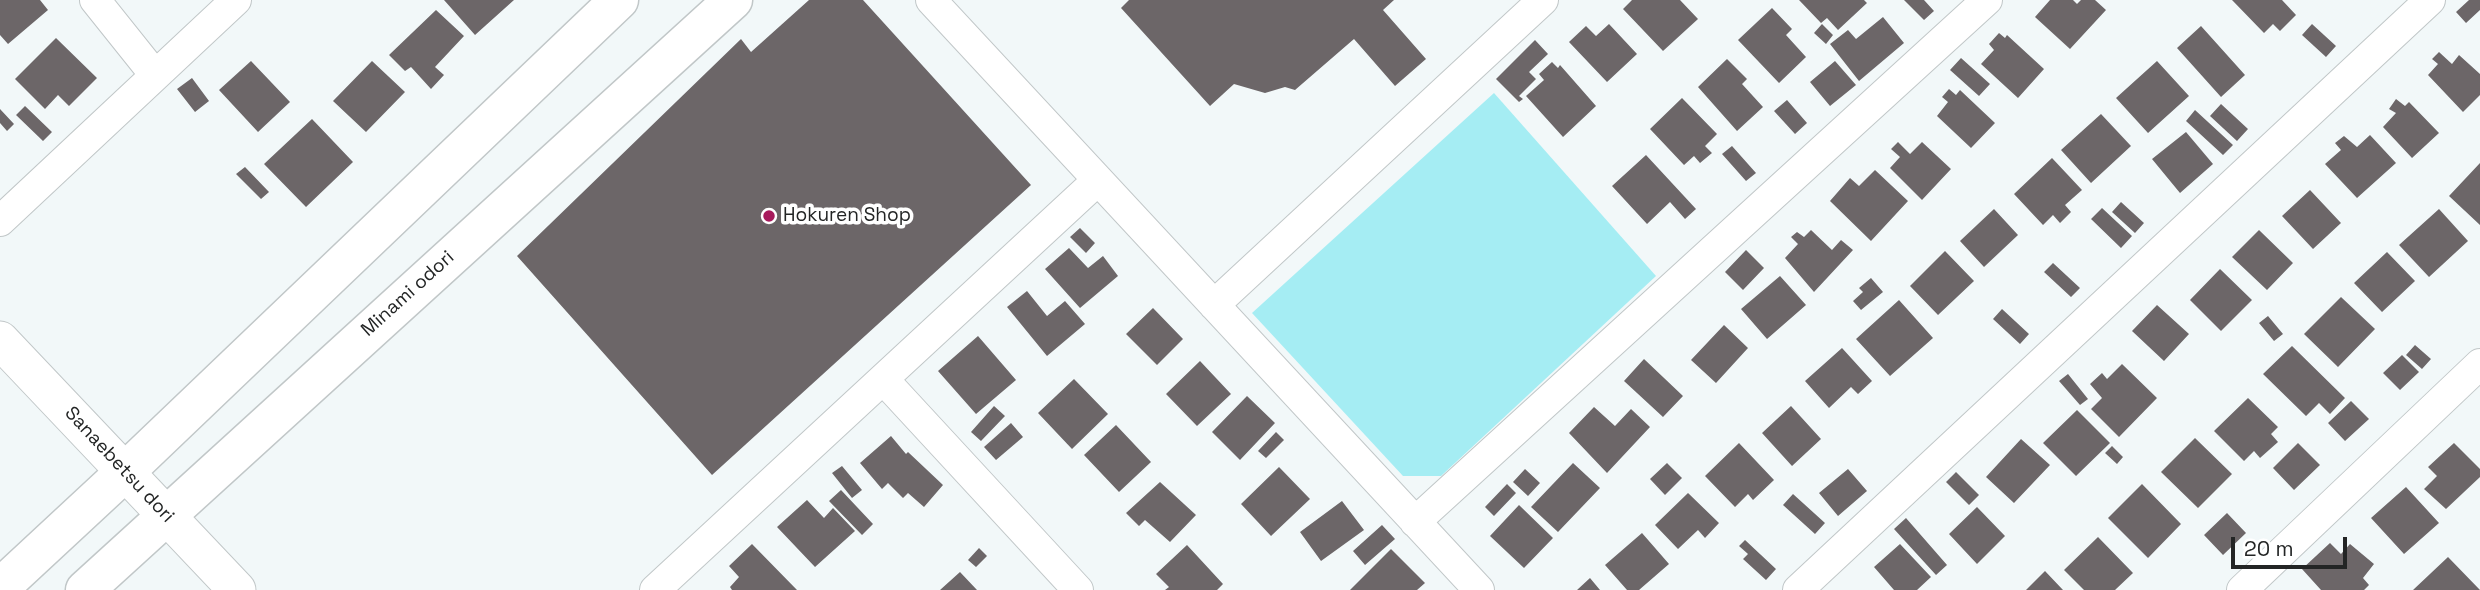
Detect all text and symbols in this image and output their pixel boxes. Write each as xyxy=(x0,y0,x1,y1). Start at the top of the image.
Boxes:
place label: Hokuren Shop xyxy=(783,205,911,227)
marker: Hokuren Shop xyxy=(761,208,777,224)
street label: Minami odori xyxy=(357,246,459,342)
street label: Sanaebetsu dori xyxy=(59,402,179,528)
scale bar xyxy=(2235,524,2350,568)
text: 20 m xyxy=(2244,535,2294,562)

